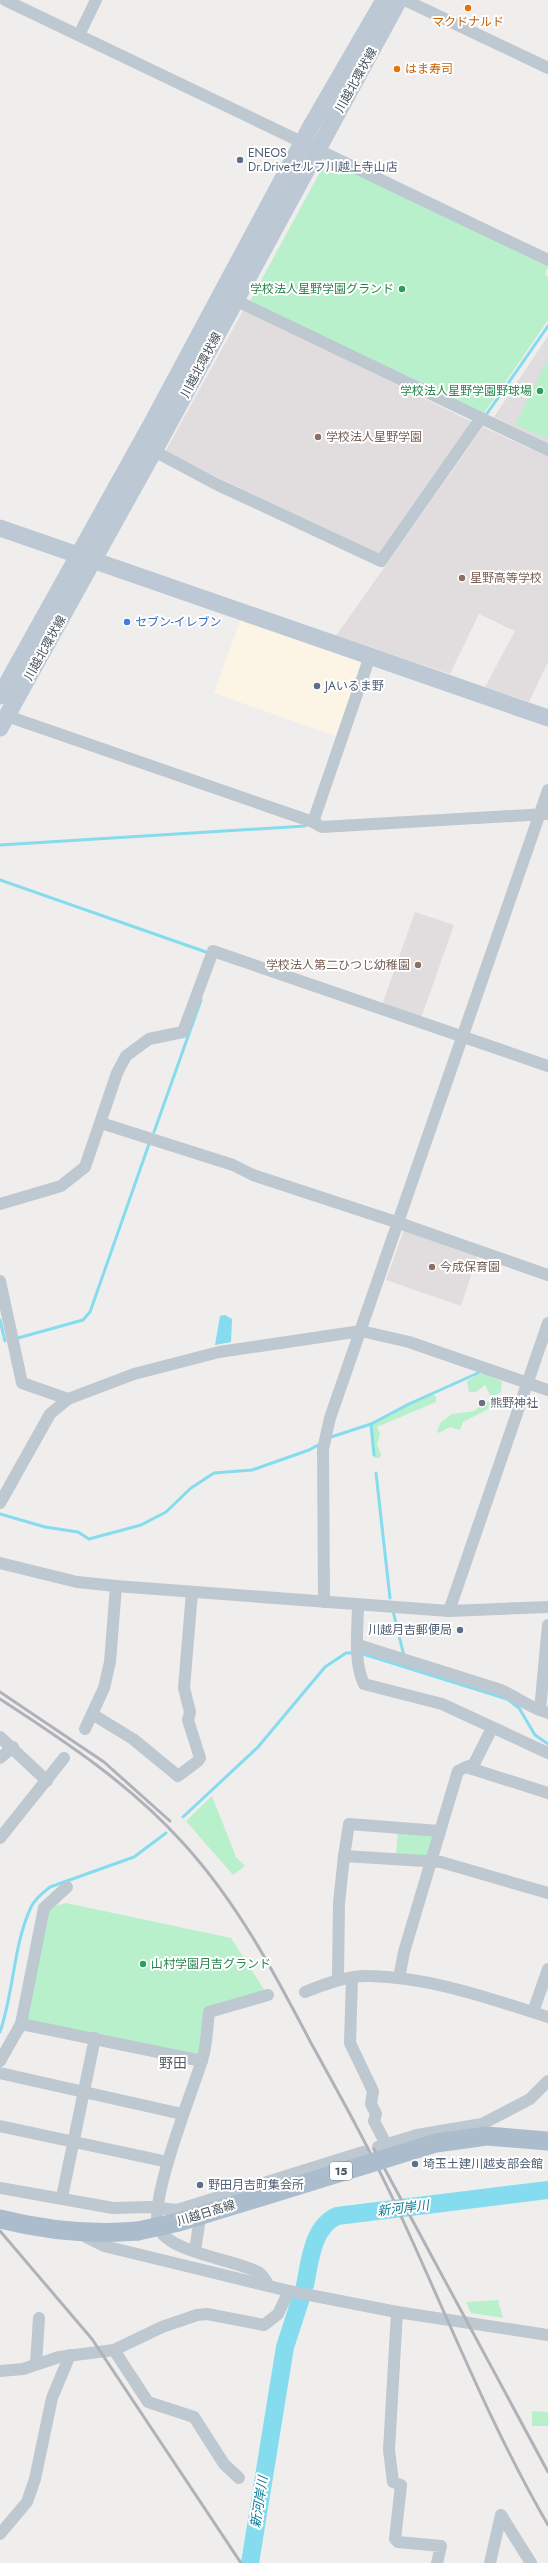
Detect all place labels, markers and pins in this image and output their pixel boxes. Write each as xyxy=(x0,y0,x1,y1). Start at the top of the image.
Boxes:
marker: マクドナルド xyxy=(463,3,473,13)
place label: マクドナルド xyxy=(432,13,504,31)
place label: はま寿司 xyxy=(405,60,453,78)
marker: はま寿司 xyxy=(392,64,402,74)
place label: ENEOS Dr.Driveセルフ川越上寺山店 xyxy=(248,144,398,176)
marker: ENEOS Dr.Driveセルフ川越上寺山店 xyxy=(235,155,245,165)
place label: 学校法人星野学園グランド xyxy=(250,280,394,298)
marker: 学校法人星野学園グランド xyxy=(397,284,407,294)
place label: 学校法人星野学園野球場 xyxy=(400,382,532,400)
marker: 学校法人星野学園野球場 xyxy=(535,386,545,396)
place label: 学校法人星野学園 xyxy=(326,428,422,446)
marker: 学校法人星野学園 xyxy=(313,432,323,442)
place label: 星野高等学校 xyxy=(470,569,542,587)
marker: 星野高等学校 xyxy=(457,573,467,583)
place label: セブン-イレブン xyxy=(135,613,222,631)
marker: セブン-イレブン xyxy=(122,617,132,627)
place label: JAいるま野 xyxy=(323,677,384,695)
marker: JAいるま野 xyxy=(312,681,322,691)
place label: 学校法人第二ひつじ幼稚園 xyxy=(266,956,410,974)
marker: 学校法人第二ひつじ幼稚園 xyxy=(413,960,423,970)
place label: 今成保育園 xyxy=(440,1258,500,1276)
marker: 今成保育園 xyxy=(427,1262,437,1272)
place label: 熊野神社 xyxy=(490,1394,538,1412)
marker: 熊野神社 xyxy=(477,1398,487,1408)
place label: 川越月吉郵便局 xyxy=(368,1621,452,1639)
marker: 川越月吉郵便局 xyxy=(455,1625,465,1635)
place label: 山村学園月吉グランド xyxy=(151,1955,271,1973)
marker: 山村学園月吉グランド xyxy=(138,1959,148,1969)
place label: 埼玉土建川越支部会館 xyxy=(423,2155,543,2173)
marker: 埼玉土建川越支部会館 xyxy=(410,2159,420,2169)
place label: 野田月吉町集会所 xyxy=(208,2176,304,2194)
marker: 野田月吉町集会所 xyxy=(195,2180,205,2190)

